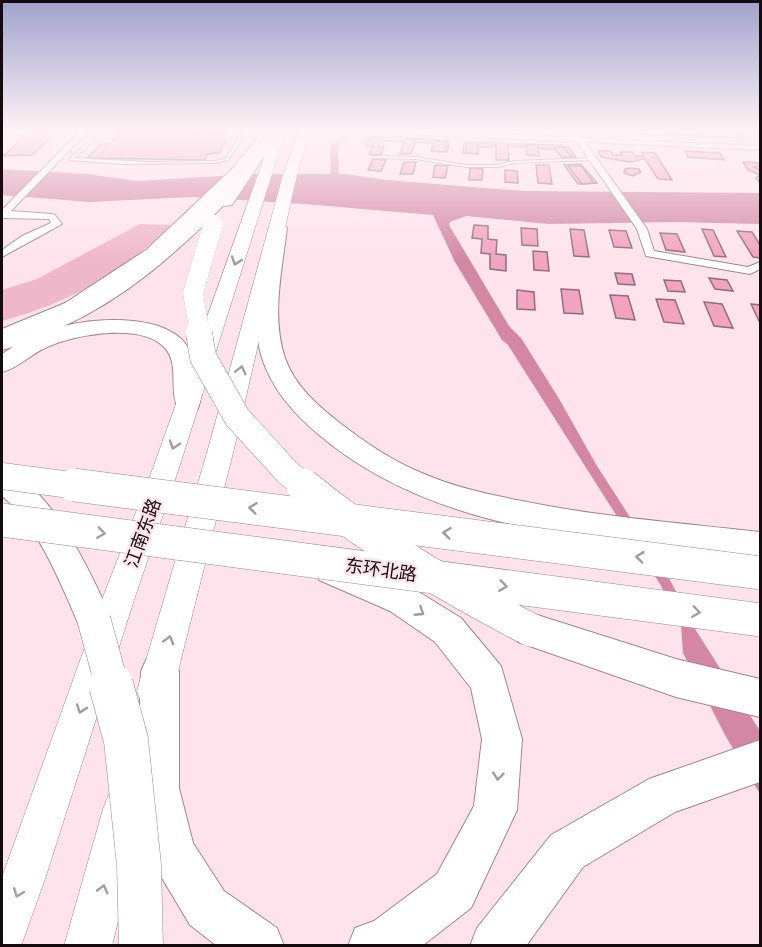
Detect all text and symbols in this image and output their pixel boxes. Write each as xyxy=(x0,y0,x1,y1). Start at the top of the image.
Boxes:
one-way arrow xyxy=(230,255,243,265)
one-way arrow xyxy=(233,365,246,375)
one-way arrow xyxy=(168,439,181,450)
street label: 江南东路 xyxy=(119,495,167,571)
one-way arrow xyxy=(249,502,258,515)
one-way arrow xyxy=(97,527,106,539)
one-way arrow xyxy=(442,527,451,539)
one-way arrow xyxy=(635,552,645,564)
street label: 东环北路 xyxy=(344,553,418,587)
one-way arrow xyxy=(498,580,507,592)
one-way arrow xyxy=(413,605,424,616)
one-way arrow xyxy=(691,605,701,617)
one-way arrow xyxy=(162,635,174,645)
one-way arrow xyxy=(76,703,89,714)
one-way arrow xyxy=(492,771,505,780)
one-way arrow xyxy=(96,884,108,895)
one-way arrow xyxy=(13,887,25,898)

